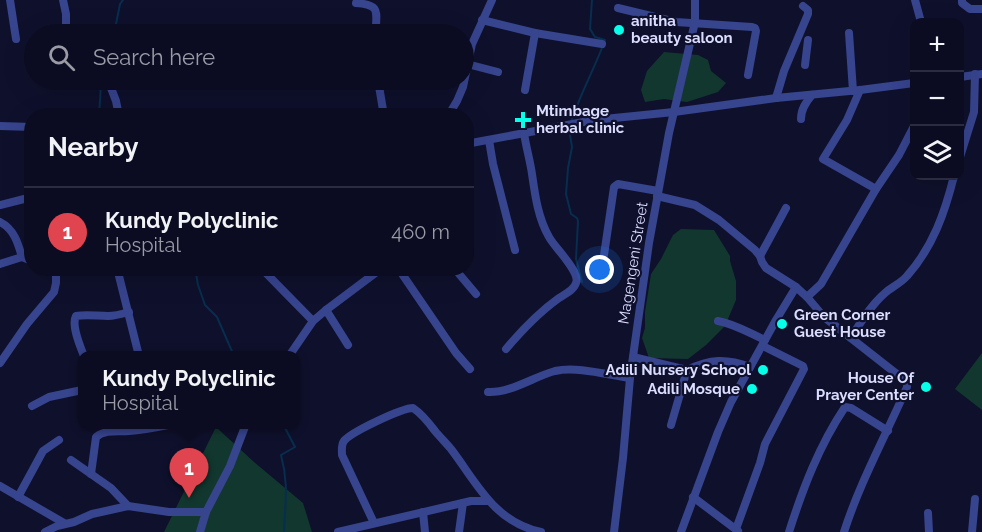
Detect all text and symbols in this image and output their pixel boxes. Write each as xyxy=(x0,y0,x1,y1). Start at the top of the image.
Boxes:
place label: anitha beauty saloon xyxy=(631,12,733,47)
map controls xyxy=(910,18,964,180)
button: + xyxy=(910,18,964,72)
marker: anitha beauty saloon xyxy=(612,23,626,37)
search box xyxy=(24,24,474,90)
icon: search xyxy=(45,41,78,74)
text: Search here xyxy=(93,44,215,70)
button: − xyxy=(910,72,964,126)
place label: Mtimbage herbal clinic xyxy=(536,102,625,137)
marker: Mtimbage herbal clinic xyxy=(514,111,532,129)
button: layers xyxy=(910,126,964,180)
text: Nearby xyxy=(48,132,138,162)
street label: Magengeni Street xyxy=(614,201,652,325)
text: Kundy Polyclinic xyxy=(105,207,278,233)
text: 1 xyxy=(63,220,72,244)
text: 460 m xyxy=(391,220,450,244)
text: Hospital xyxy=(105,233,181,257)
your location xyxy=(585,255,614,284)
place label: Green Corner Guest House xyxy=(794,306,890,341)
marker: Green Corner Guest House xyxy=(775,317,789,331)
popup xyxy=(78,351,300,429)
place label: Adili Nursery School xyxy=(606,361,751,379)
marker: Adili Nursery School xyxy=(756,363,770,377)
text: Kundy Polyclinic xyxy=(102,365,276,391)
place label: House Of Prayer Center xyxy=(816,369,914,404)
place label: Adili Mosque xyxy=(647,380,740,398)
marker: House Of Prayer Center xyxy=(919,380,933,394)
marker: Adili Mosque xyxy=(745,382,759,396)
text: Hospital xyxy=(102,391,178,415)
pin: 1 xyxy=(170,448,208,498)

